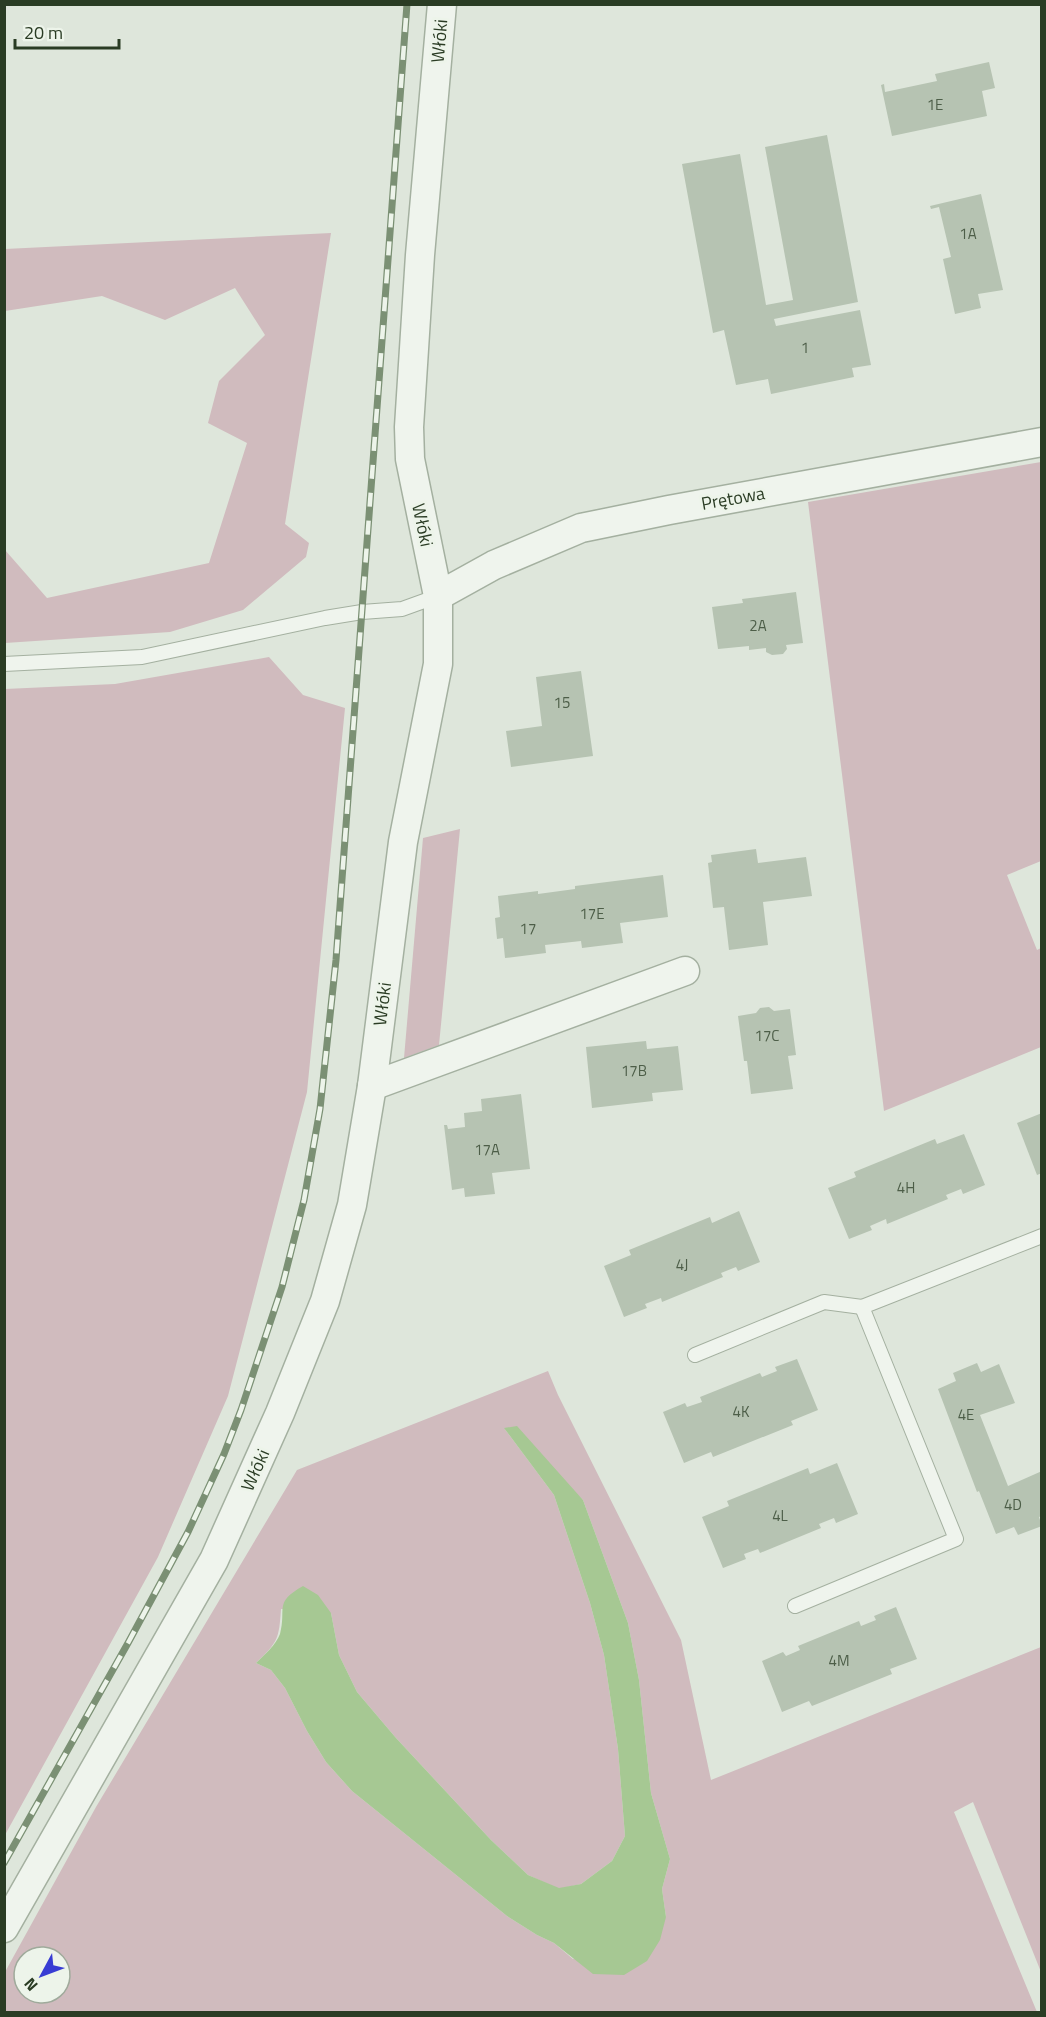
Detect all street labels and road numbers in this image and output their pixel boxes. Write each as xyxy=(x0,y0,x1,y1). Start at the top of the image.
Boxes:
street label: Włóki xyxy=(424,18,454,64)
street label: Prętowa xyxy=(699,479,767,517)
street label: Włóki xyxy=(405,501,441,549)
street label: Włóki xyxy=(366,981,398,1027)
street label: Włóki xyxy=(234,1445,276,1495)

